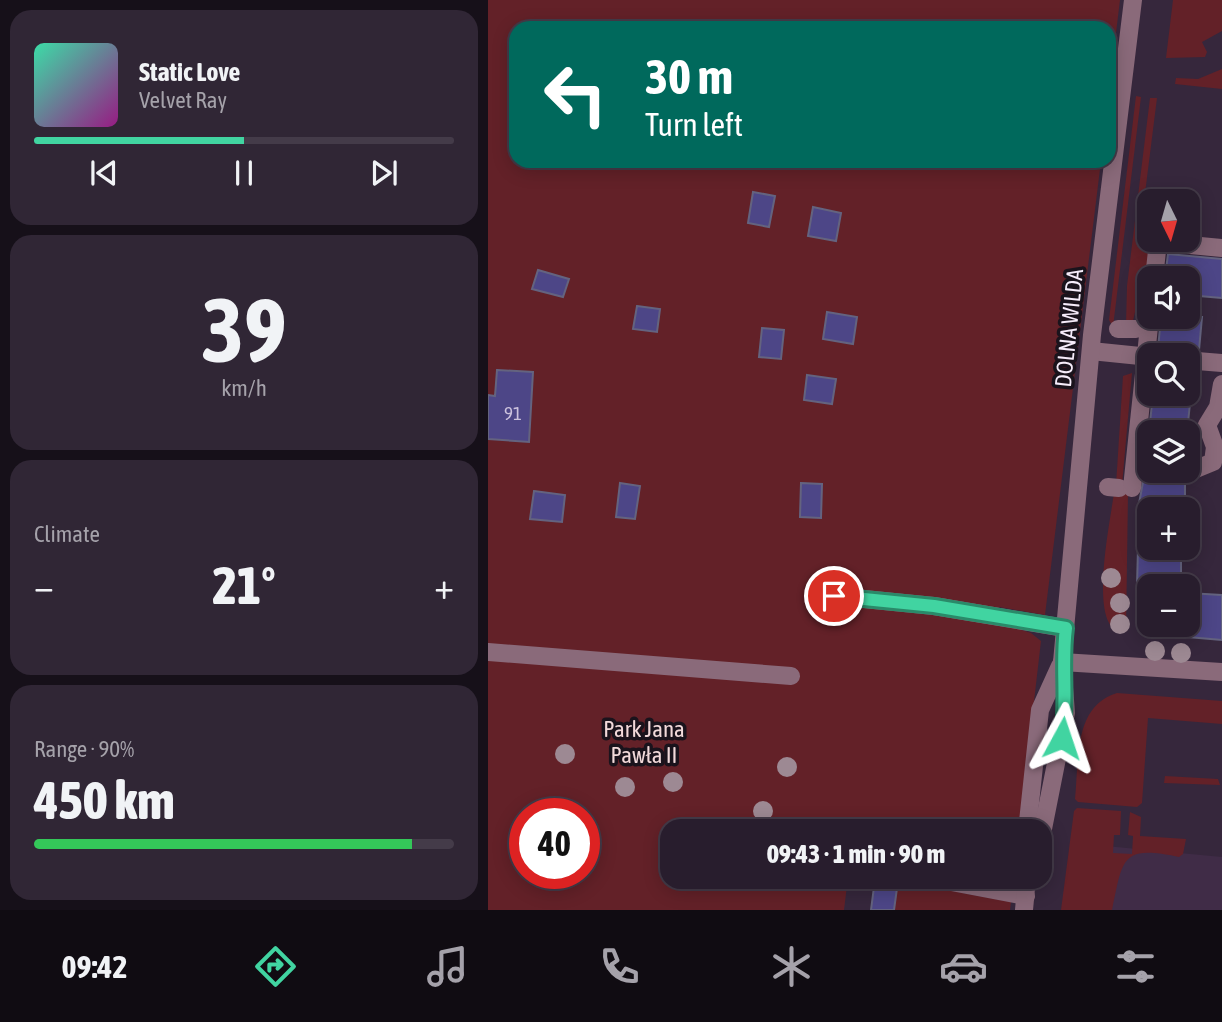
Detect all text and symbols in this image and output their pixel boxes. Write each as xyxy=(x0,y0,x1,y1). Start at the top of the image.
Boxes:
text: 30 m xyxy=(645,48,733,104)
icon: left xyxy=(530,49,621,140)
text: Static Love xyxy=(139,57,240,87)
text: Velvet Ray xyxy=(139,87,227,113)
text: Turn left xyxy=(645,106,743,143)
icon: previous xyxy=(85,154,123,192)
icon: pause xyxy=(225,154,263,192)
icon: next xyxy=(365,154,403,192)
north arrow xyxy=(1137,189,1200,252)
map controls xyxy=(1137,189,1200,637)
button: sound xyxy=(1137,266,1200,329)
street label: DOLNA WILDA xyxy=(1050,267,1088,388)
text: 39 xyxy=(201,277,287,381)
button: search xyxy=(1137,343,1200,406)
text: km/h xyxy=(221,375,267,401)
house number: 91 xyxy=(504,402,522,424)
button: layers xyxy=(1137,420,1200,483)
button: + xyxy=(1137,497,1200,560)
text: Climate xyxy=(34,521,100,547)
text: 21° xyxy=(212,555,276,615)
text: − xyxy=(34,564,54,607)
text: + xyxy=(434,564,454,607)
pin xyxy=(804,566,864,626)
button: − xyxy=(1137,574,1200,637)
icon: arrive xyxy=(815,577,853,615)
position arrow xyxy=(1025,701,1099,775)
park label: Park Jana Pawła II xyxy=(603,716,685,768)
text: Range · 90% xyxy=(34,736,134,762)
text: 450 km xyxy=(34,770,175,830)
speed limit sign: 40 xyxy=(509,798,600,889)
text: 09:43 · 1 min · 90 m xyxy=(767,839,945,869)
icon: directions xyxy=(251,942,300,991)
icon: music xyxy=(423,942,472,991)
icon: phone xyxy=(595,942,644,991)
icon: climate xyxy=(767,942,816,991)
icon: car xyxy=(939,942,988,991)
icon: filters xyxy=(1111,942,1160,991)
text: 09:42 xyxy=(62,948,127,985)

